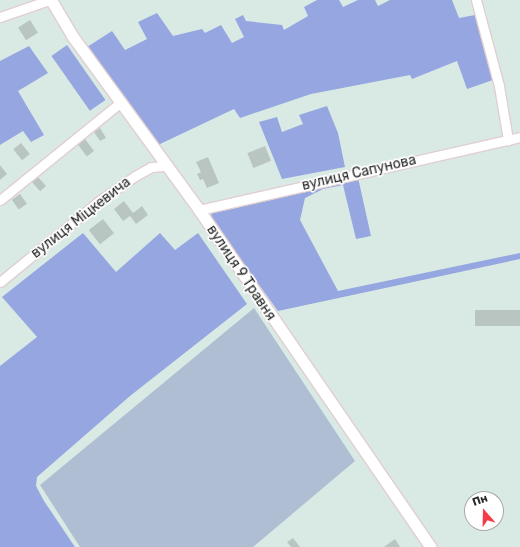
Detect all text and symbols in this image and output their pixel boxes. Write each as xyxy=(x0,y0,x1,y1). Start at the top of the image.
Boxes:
street label: вулиця Сапунова xyxy=(300,152,418,194)
street label: вулиця Міцкевича xyxy=(28,174,134,262)
street label: вулиця 9 Травня xyxy=(203,222,279,324)
north arrow xyxy=(464,491,504,531)
text: Пн xyxy=(471,491,489,509)

